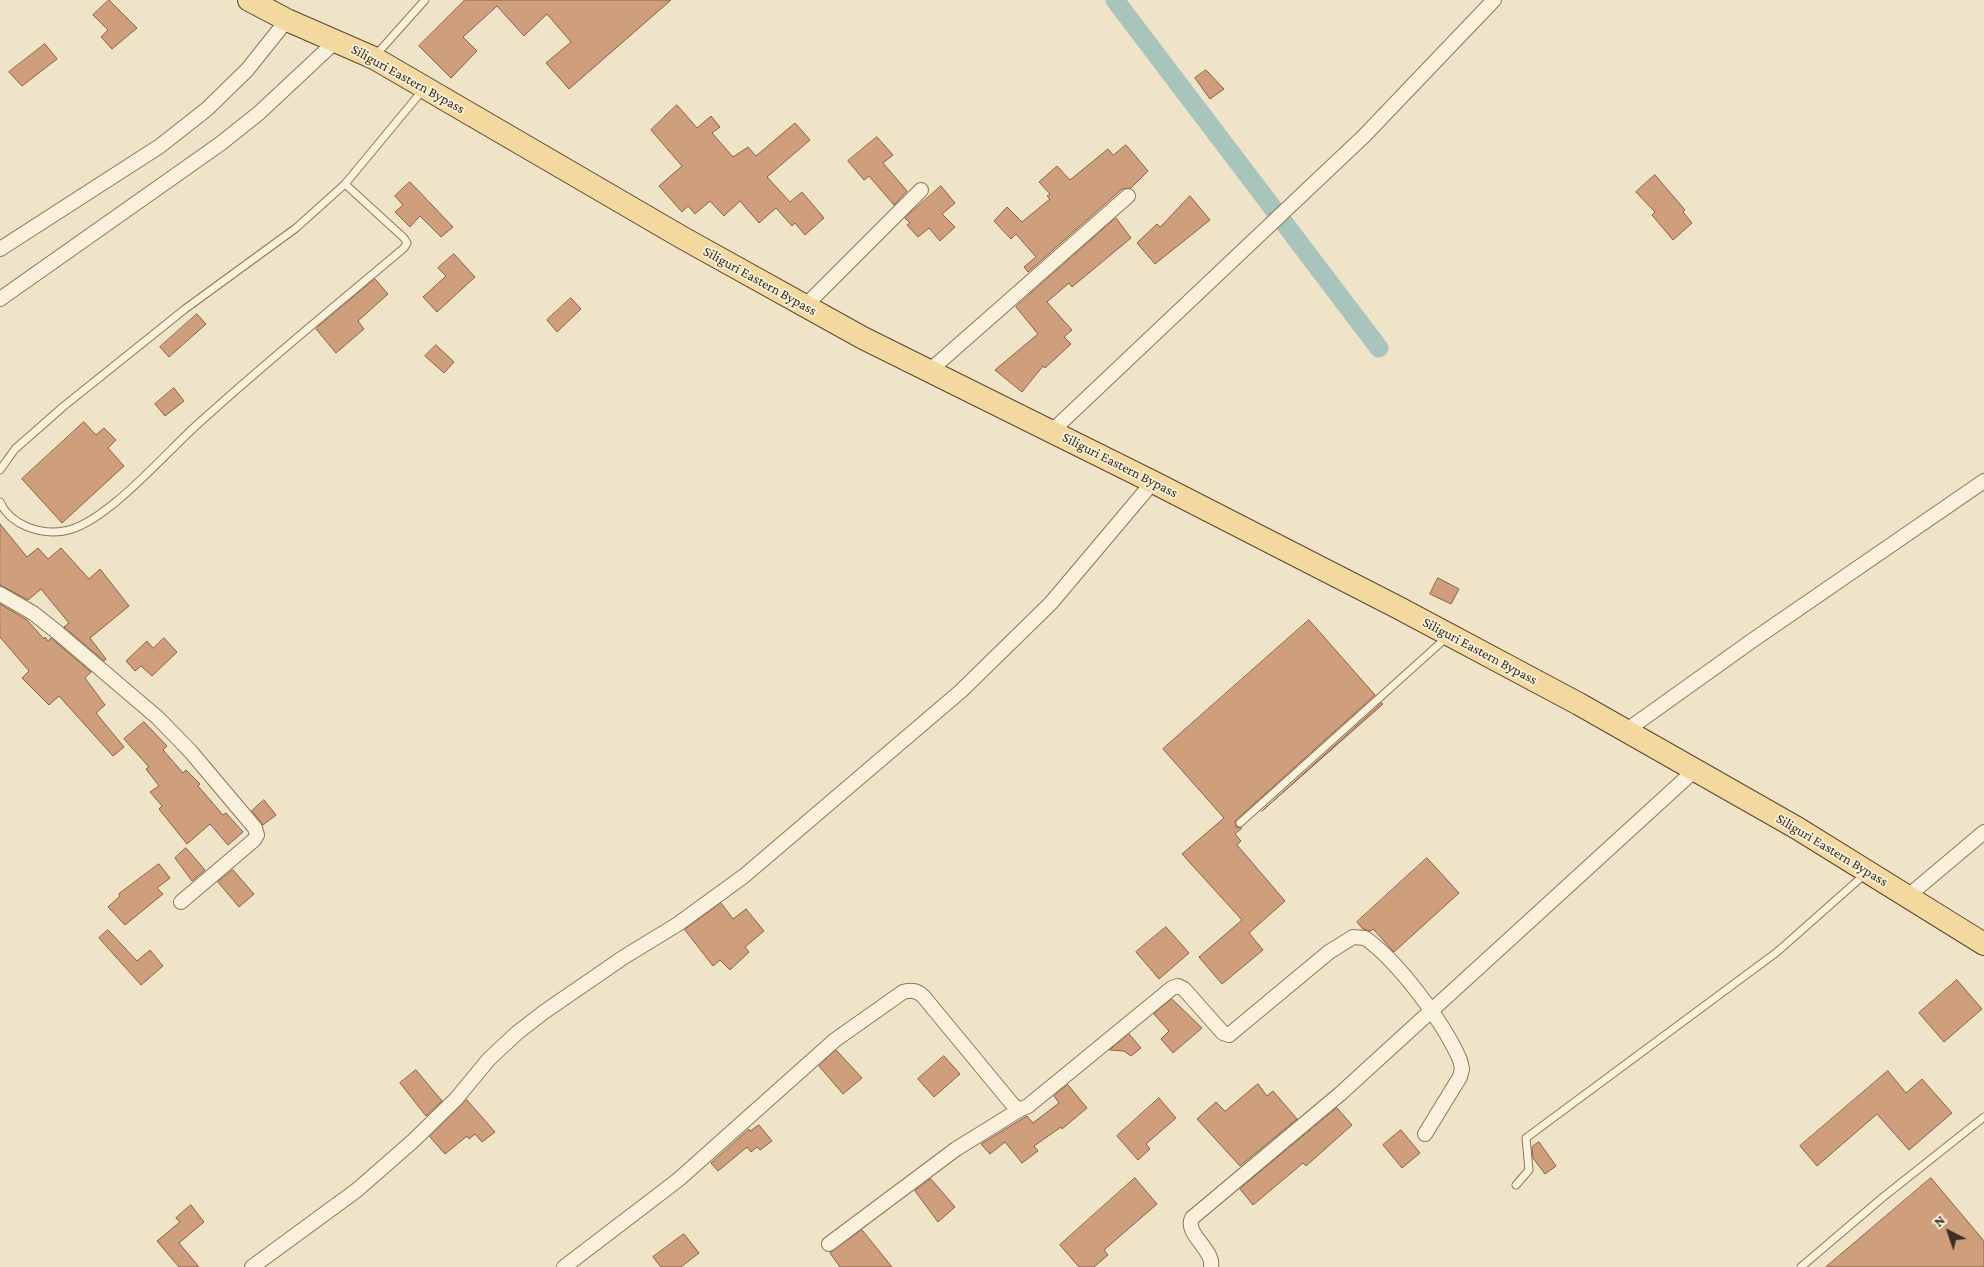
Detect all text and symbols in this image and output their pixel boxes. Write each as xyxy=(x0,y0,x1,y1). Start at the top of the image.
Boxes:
street label: Siliguri Eastern Bypass xyxy=(348,41,468,117)
street label: Siliguri Eastern Bypass xyxy=(700,243,820,319)
street label: Siliguri Eastern Bypass xyxy=(1059,429,1181,501)
street label: Siliguri Eastern Bypass xyxy=(1420,614,1540,688)
street label: Siliguri Eastern Bypass xyxy=(1773,810,1891,890)
north arrow xyxy=(1924,1207,1974,1257)
text: N xyxy=(1930,1212,1948,1230)

